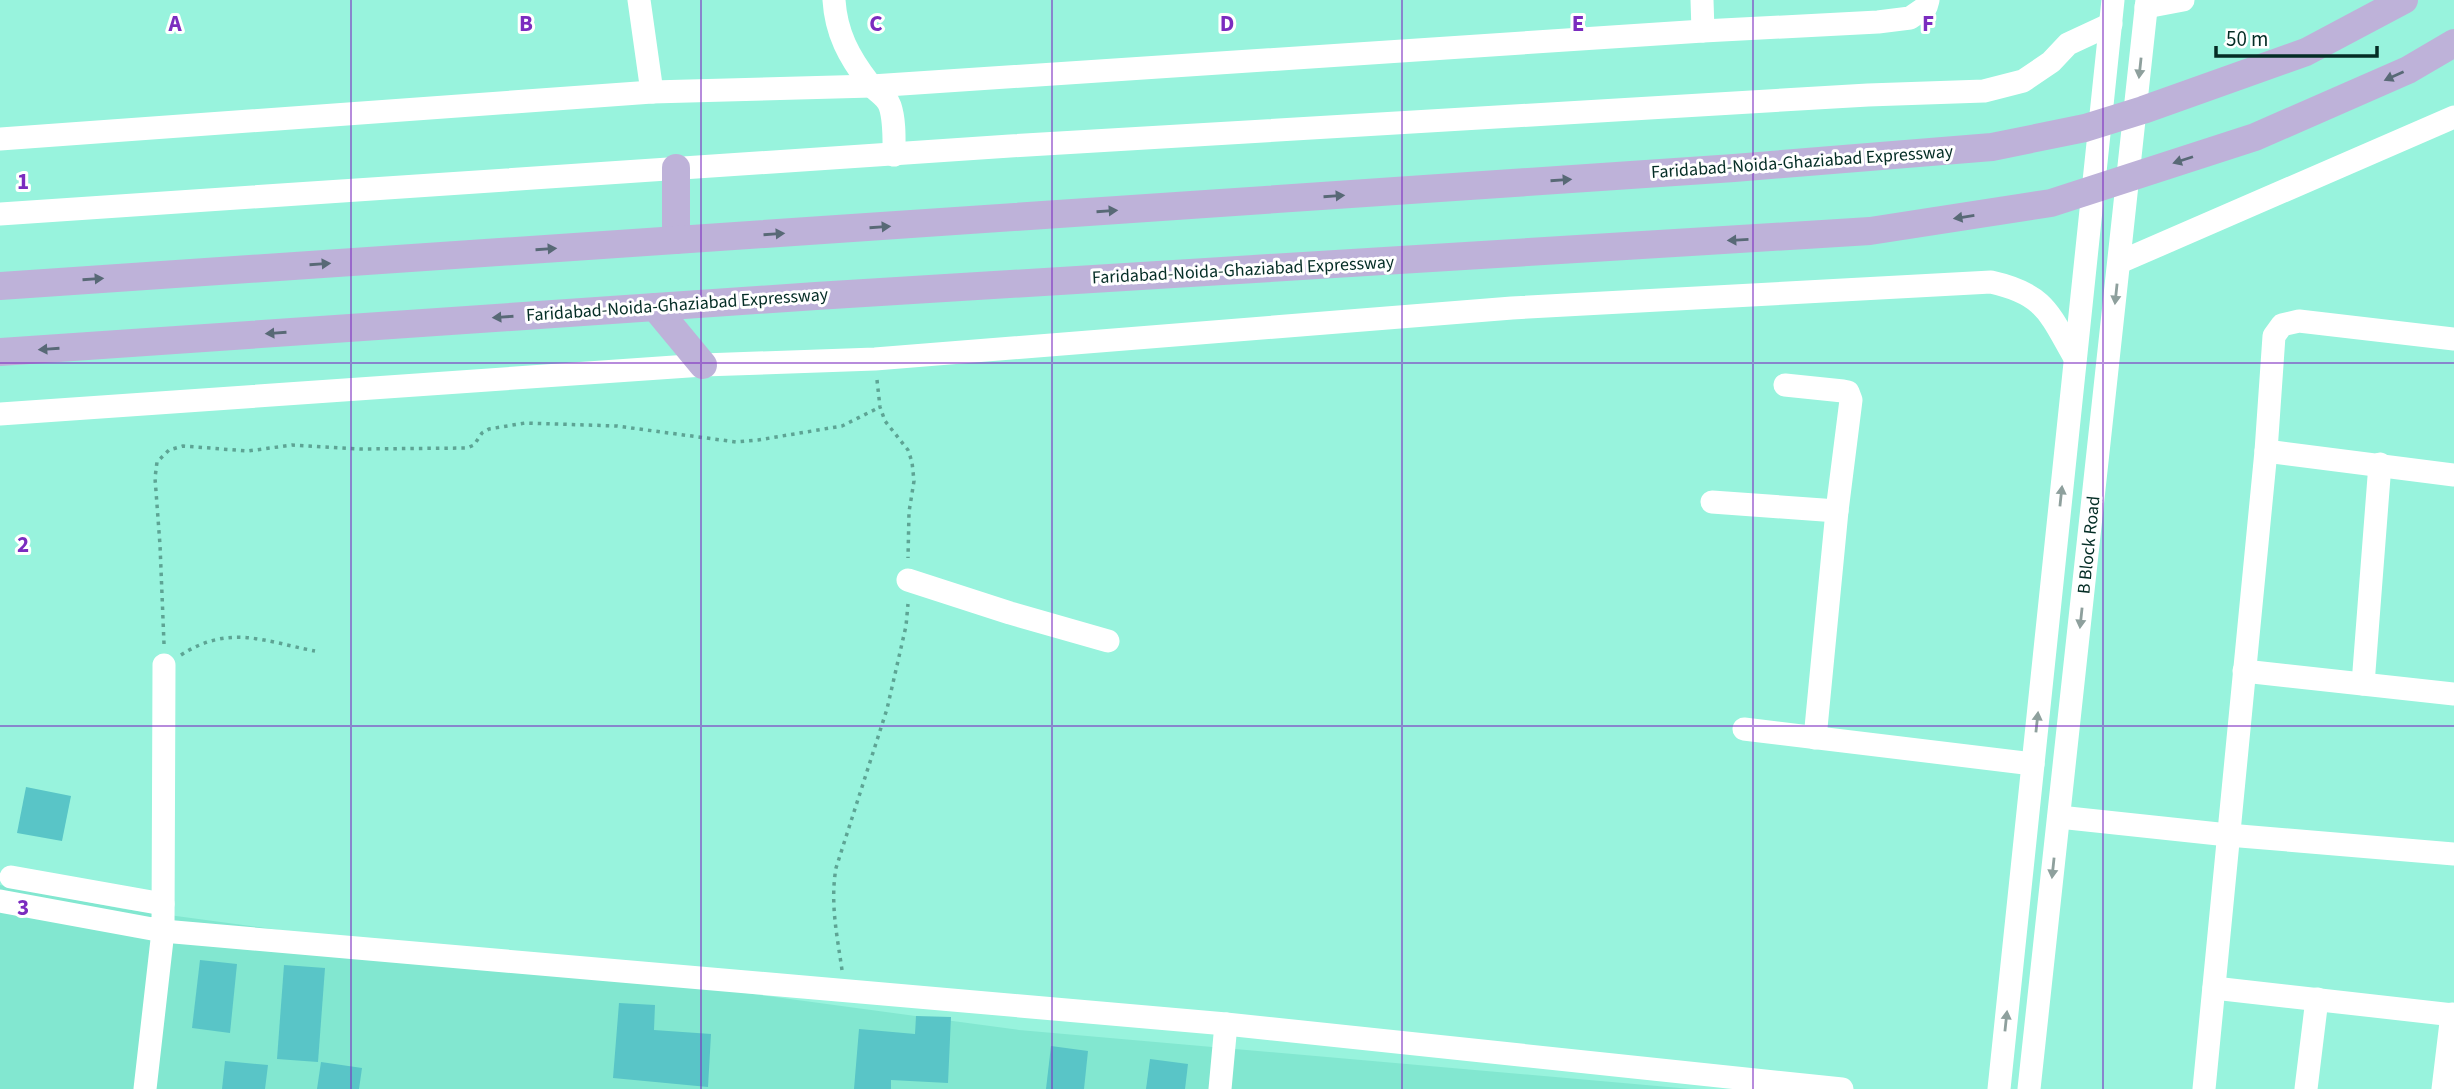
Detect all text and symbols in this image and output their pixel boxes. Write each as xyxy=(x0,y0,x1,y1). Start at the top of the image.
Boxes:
text: A xyxy=(167,7,182,40)
text: B xyxy=(519,7,533,40)
text: C xyxy=(869,7,883,40)
text: D xyxy=(1220,7,1234,40)
text: E xyxy=(1572,7,1584,40)
text: F xyxy=(1922,7,1934,40)
scale bar xyxy=(2216,14,2377,58)
text: 50 m xyxy=(2226,24,2268,54)
one-way arrow xyxy=(2134,57,2145,79)
one-way arrow xyxy=(2384,71,2405,82)
street label: Faridabad-Noida-Ghaziabad Expressway xyxy=(1650,139,1954,185)
one-way arrow xyxy=(2173,155,2194,165)
text: 1 xyxy=(17,165,29,198)
one-way arrow xyxy=(1550,174,1572,185)
one-way arrow xyxy=(1323,190,1345,201)
one-way arrow xyxy=(1096,205,1118,216)
one-way arrow xyxy=(1952,212,1974,223)
one-way arrow xyxy=(869,221,891,232)
one-way arrow xyxy=(763,228,785,239)
one-way arrow xyxy=(1726,234,1748,245)
one-way arrow xyxy=(536,243,558,254)
street label: Faridabad-Noida-Ghaziabad Expressway xyxy=(1091,250,1395,290)
one-way arrow xyxy=(309,258,331,269)
one-way arrow xyxy=(82,274,104,285)
street label: Faridabad-Noida-Ghaziabad Expressway xyxy=(525,282,829,328)
one-way arrow xyxy=(2110,283,2121,305)
one-way arrow xyxy=(492,312,514,323)
one-way arrow xyxy=(265,328,287,339)
one-way arrow xyxy=(38,343,60,354)
one-way arrow xyxy=(2056,484,2067,506)
street label: B Block Road xyxy=(2071,495,2107,595)
text: 2 xyxy=(17,528,29,561)
one-way arrow xyxy=(2075,607,2086,629)
one-way arrow xyxy=(2032,711,2043,733)
one-way arrow xyxy=(2048,857,2059,879)
text: 3 xyxy=(17,891,29,924)
one-way arrow xyxy=(2001,1010,2012,1032)

